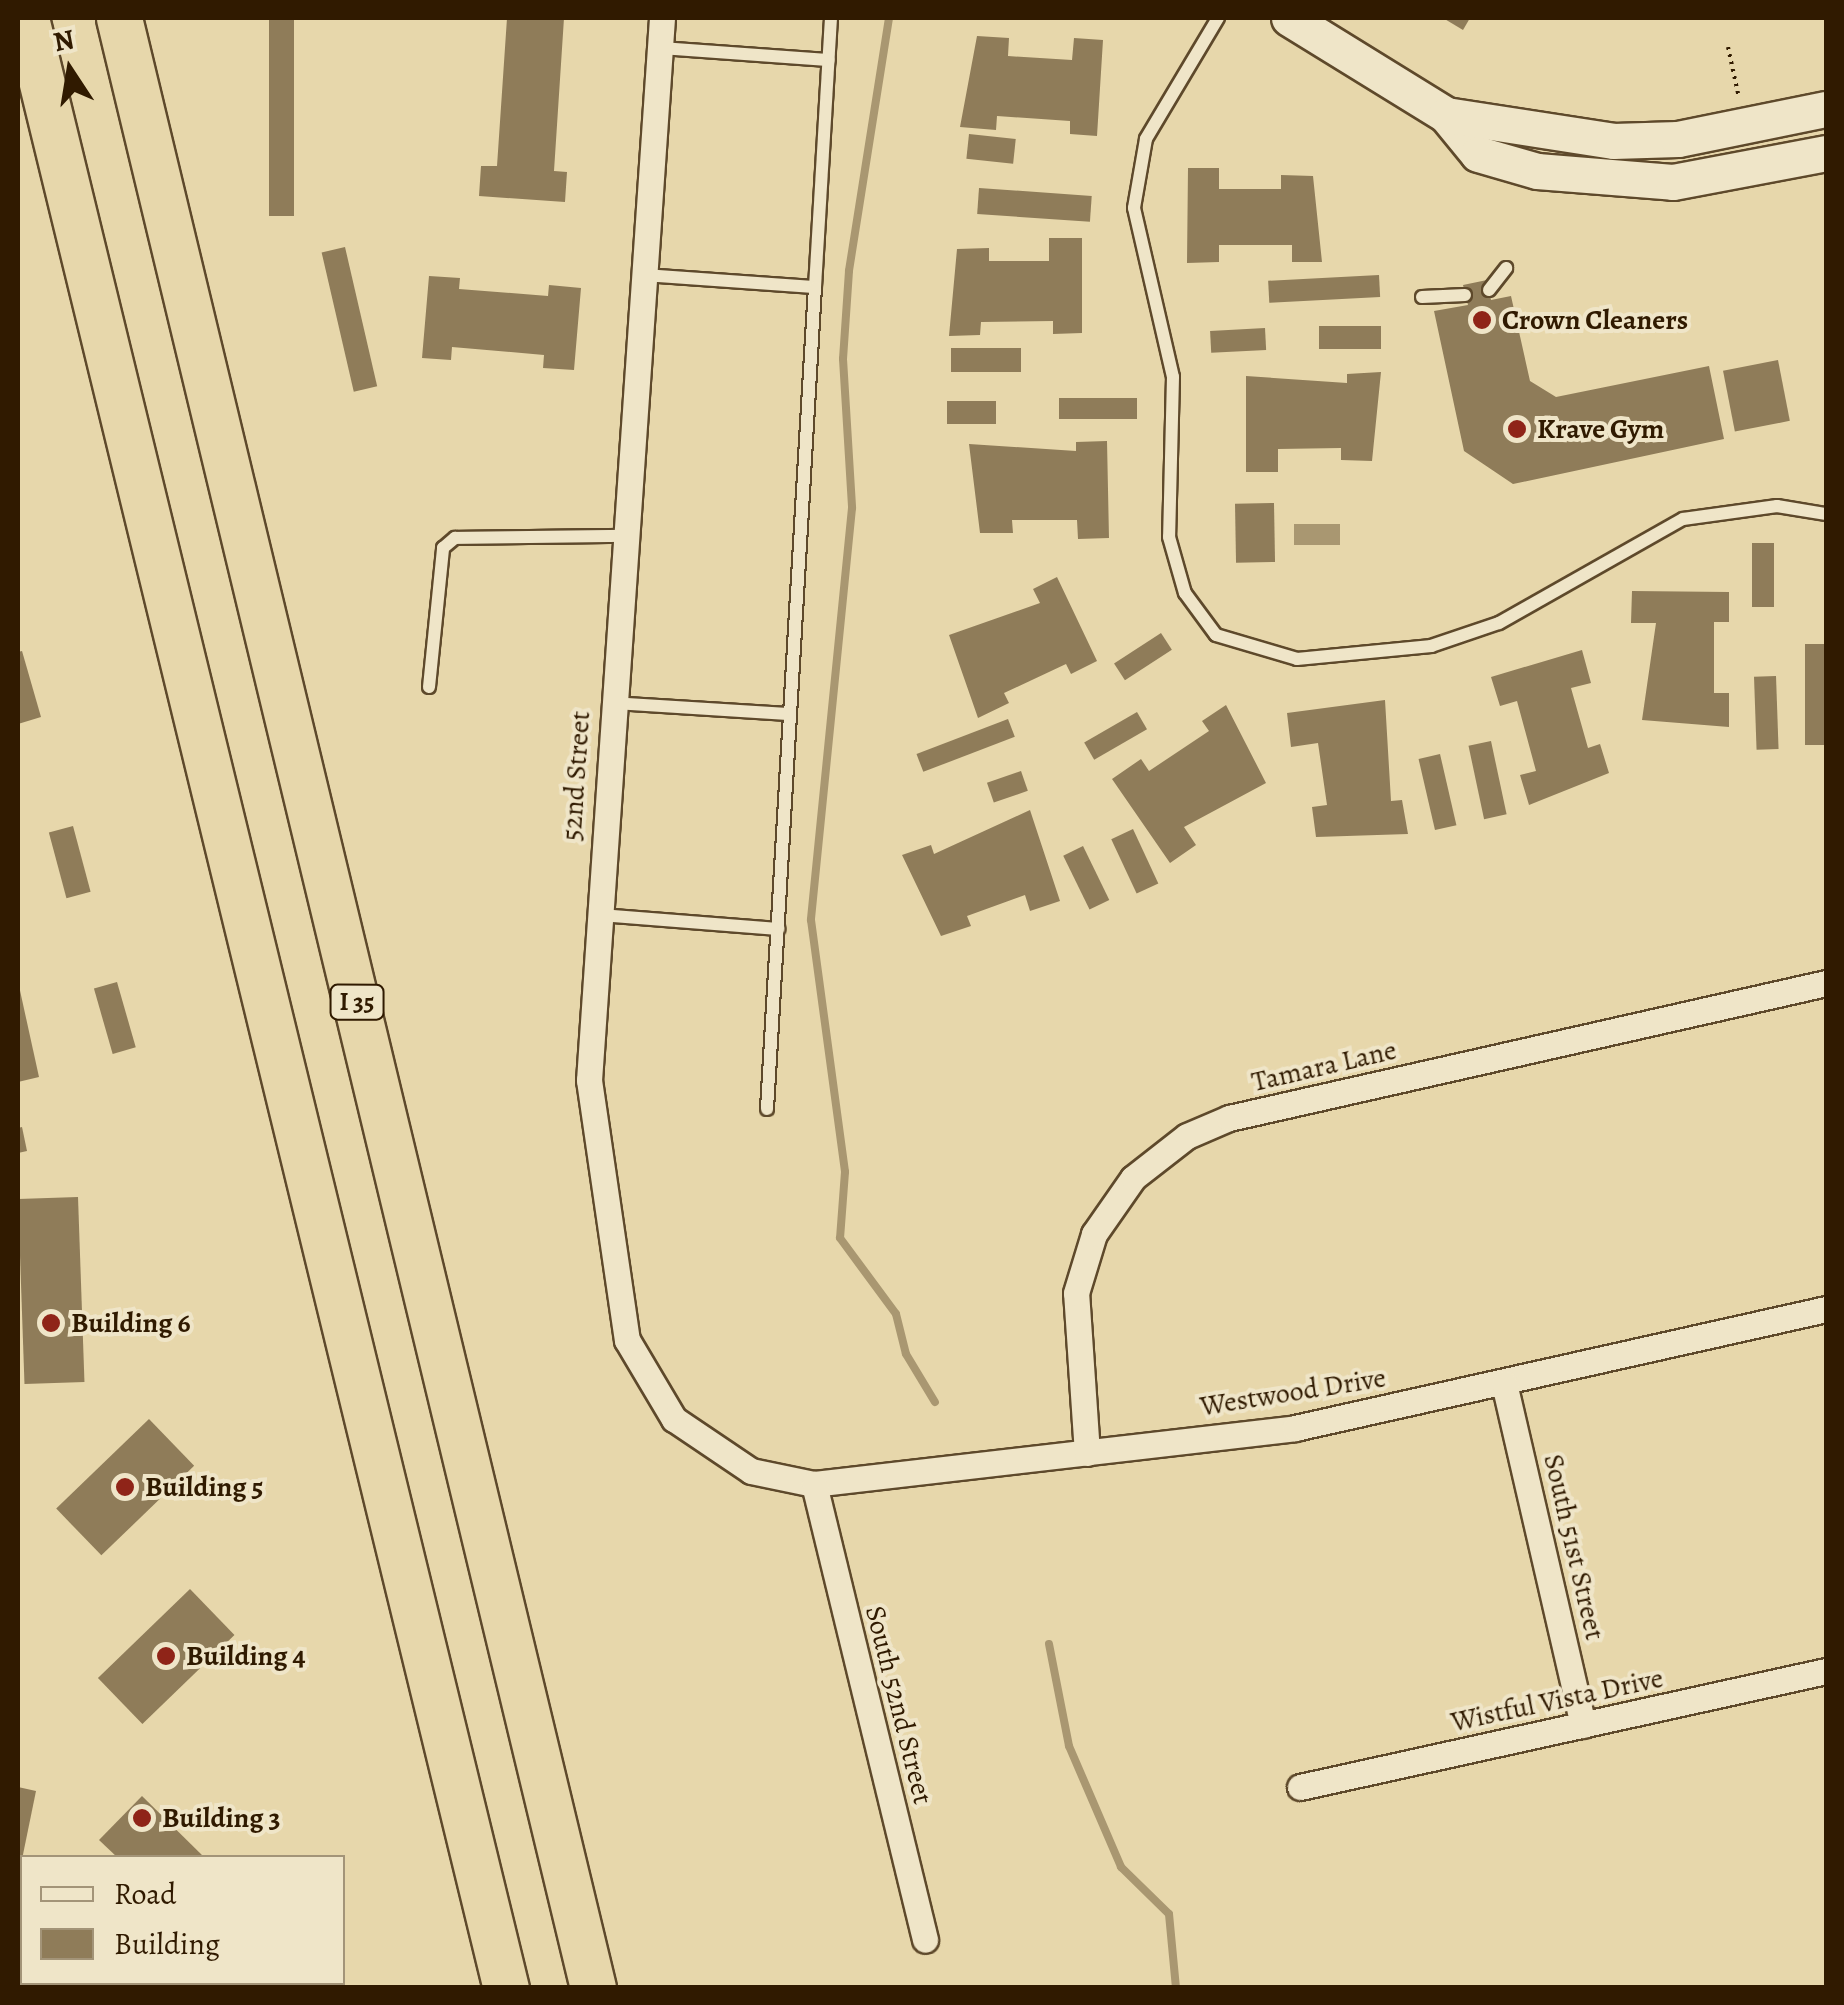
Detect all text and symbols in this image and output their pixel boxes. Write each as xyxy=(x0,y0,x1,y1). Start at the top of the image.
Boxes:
north arrow xyxy=(20,20,120,120)
text: N xyxy=(50,20,78,61)
place label: Crown Cleaners xyxy=(1502,303,1688,337)
marker: Crown Cleaners xyxy=(1471,309,1493,331)
place label: Krave Gym xyxy=(1537,412,1664,446)
marker: Krave Gym xyxy=(1506,418,1528,440)
street label: 52nd Street xyxy=(555,710,597,842)
road number: I 35 xyxy=(330,982,384,1022)
street label: Tamara Lane xyxy=(1248,1033,1400,1099)
place label: Building 6 xyxy=(71,1306,191,1340)
marker: Building 6 xyxy=(40,1312,62,1334)
street label: Westwood Drive xyxy=(1198,1361,1388,1423)
street label: South 51st Street xyxy=(1536,1451,1612,1643)
place label: Building 5 xyxy=(145,1470,263,1504)
marker: Building 5 xyxy=(114,1476,136,1498)
street label: South 52nd Street xyxy=(858,1602,940,1808)
place label: Building 4 xyxy=(186,1639,306,1673)
marker: Building 4 xyxy=(155,1645,177,1667)
street label: Wistful Vista Drive xyxy=(1448,1661,1666,1739)
place label: Building 3 xyxy=(162,1801,281,1835)
marker: Building 3 xyxy=(131,1807,153,1829)
legend xyxy=(20,1855,345,1985)
text: Road xyxy=(114,1874,176,1914)
text: Building xyxy=(114,1924,220,1964)

